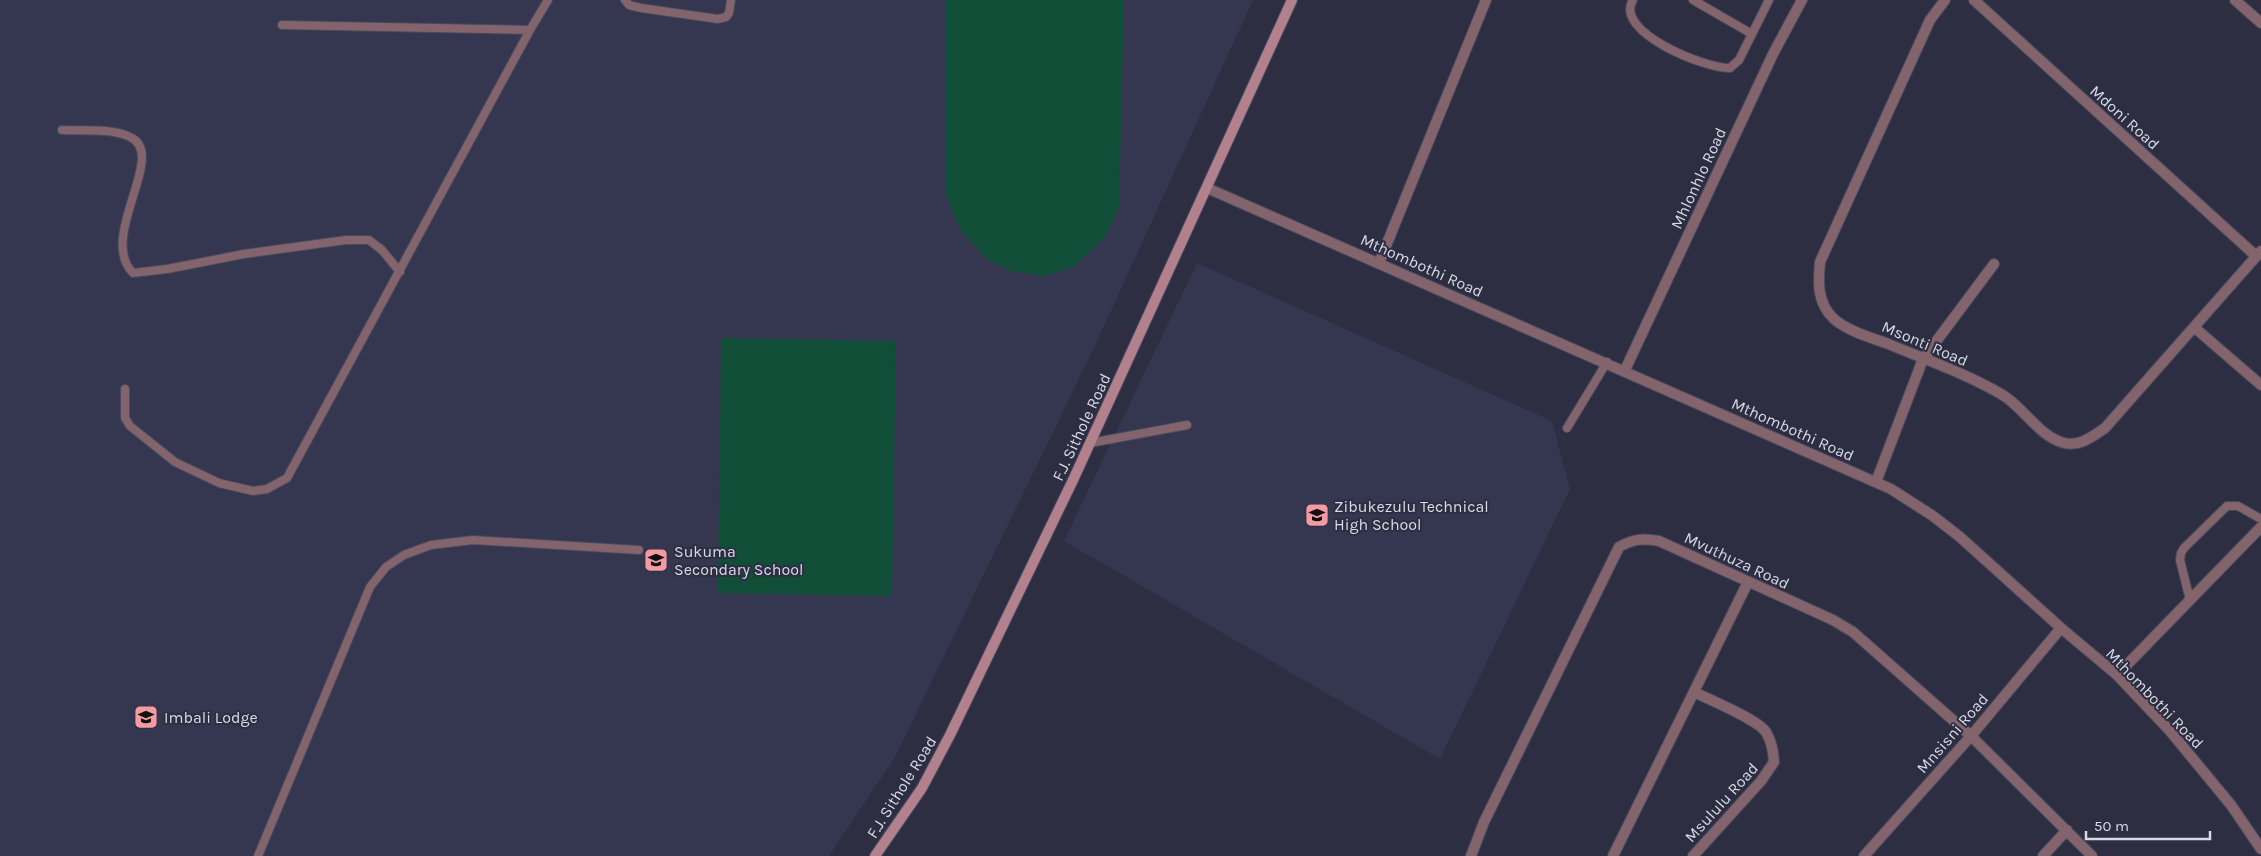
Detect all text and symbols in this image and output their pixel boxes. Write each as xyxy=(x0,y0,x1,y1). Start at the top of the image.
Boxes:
street label: Mdoni Road xyxy=(2086,81,2163,153)
street label: Mhlonhlo Road xyxy=(1667,125,1730,232)
street label: Mthombothi Road xyxy=(1358,230,1486,301)
street label: Msonti Road xyxy=(1879,317,1971,370)
street label: F.J. Sithole Road xyxy=(1048,370,1115,484)
street label: Mthombothi Road xyxy=(1729,394,1857,465)
place label: Zibukezulu Technical High School xyxy=(1334,497,1489,534)
school or university icon: Zibukezulu Technical High School xyxy=(1304,502,1330,528)
street label: Mvuthuza Road xyxy=(1681,528,1792,593)
place label: Sukuma Secondary School xyxy=(674,542,803,579)
school or university icon: Sukuma Secondary School xyxy=(643,547,669,573)
street label: Mthombothi Road xyxy=(2102,644,2207,753)
street label: Mnsisni Road xyxy=(1912,689,1992,777)
school or university icon: Imbali Lodge xyxy=(133,704,159,730)
place label: Imbali Lodge xyxy=(164,708,258,727)
street label: F.J. Sithole Road xyxy=(862,733,940,842)
street label: Msululu Road xyxy=(1681,759,1762,846)
scale bar xyxy=(2086,808,2210,840)
text: 50 m xyxy=(2094,817,2129,835)

